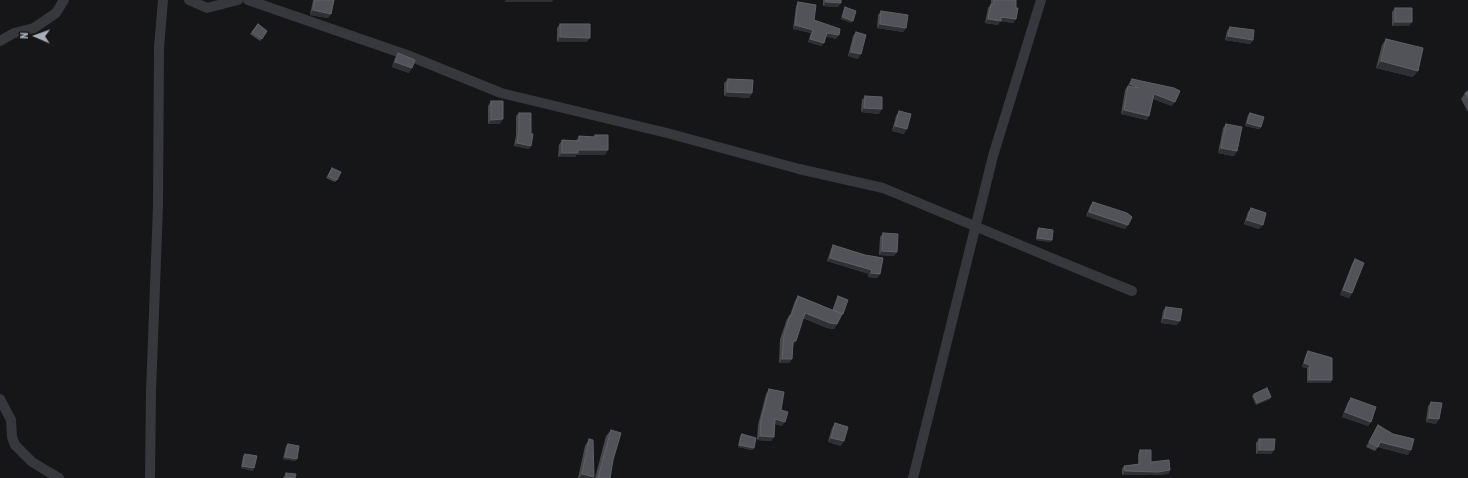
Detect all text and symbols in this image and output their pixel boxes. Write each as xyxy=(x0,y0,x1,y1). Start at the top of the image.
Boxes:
north arrow xyxy=(16,16,56,56)
text: N xyxy=(18,32,30,39)

